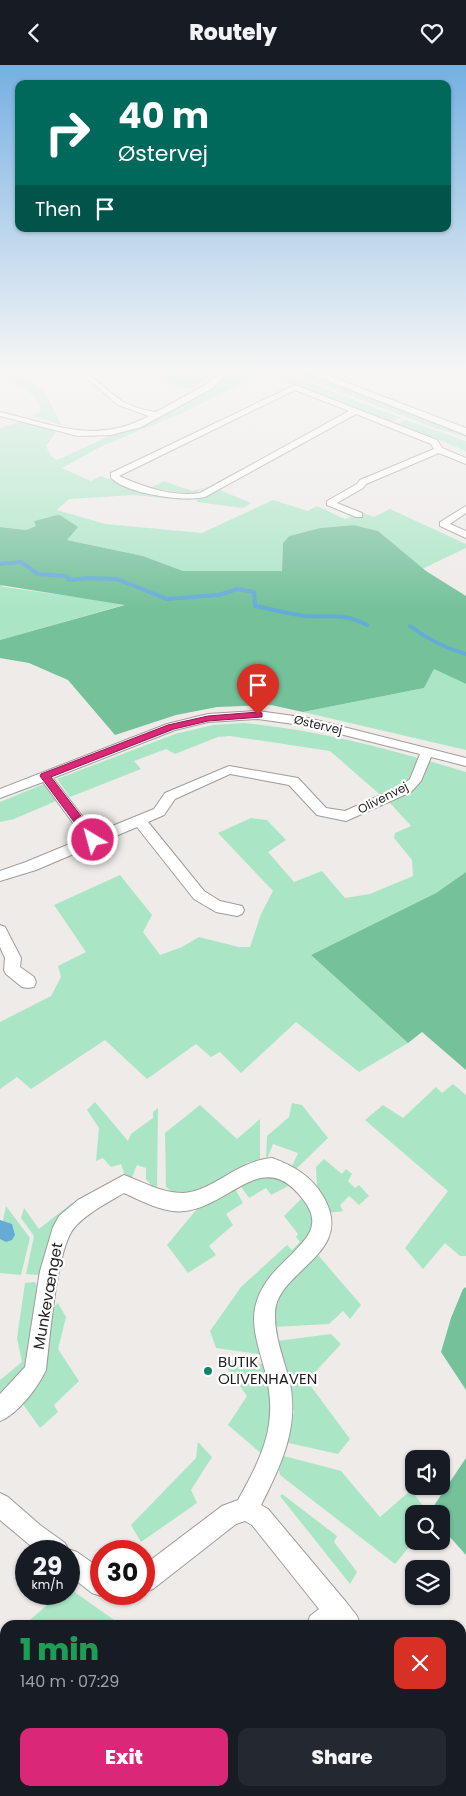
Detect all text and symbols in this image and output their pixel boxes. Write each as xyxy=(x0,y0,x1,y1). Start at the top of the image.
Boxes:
text: Routely xyxy=(189,17,277,48)
icon: back xyxy=(20,19,48,47)
icon: heart xyxy=(418,19,446,47)
text: 40 m xyxy=(118,91,209,140)
icon: right xyxy=(35,100,100,165)
text: Østervej xyxy=(118,138,208,169)
icon: arrive xyxy=(91,195,119,223)
text: Then xyxy=(35,196,81,223)
pin xyxy=(237,664,279,715)
icon: arrive xyxy=(244,671,272,699)
street label: Østervej xyxy=(292,711,344,738)
street label: Olivenvej xyxy=(355,778,411,817)
position arrow xyxy=(66,813,118,865)
street label: Munkevænget xyxy=(28,1241,67,1351)
place label: BUTIK OLIVENHAVEN xyxy=(218,1351,317,1389)
marker: BUTIK OLIVENHAVEN xyxy=(202,1365,214,1377)
map controls xyxy=(405,1450,450,1605)
button: sound xyxy=(405,1450,450,1495)
button: search xyxy=(405,1505,450,1550)
speed limit sign: 30 xyxy=(90,1540,155,1605)
text: 29 xyxy=(33,1549,62,1584)
button: layers xyxy=(405,1560,450,1605)
text: km/h xyxy=(32,1576,63,1593)
text: 1 min xyxy=(20,1628,99,1671)
button: close xyxy=(394,1637,446,1689)
text: 140 m · 07:29 xyxy=(20,1670,119,1693)
button: Exit xyxy=(20,1728,228,1786)
button: Share xyxy=(238,1728,446,1786)

